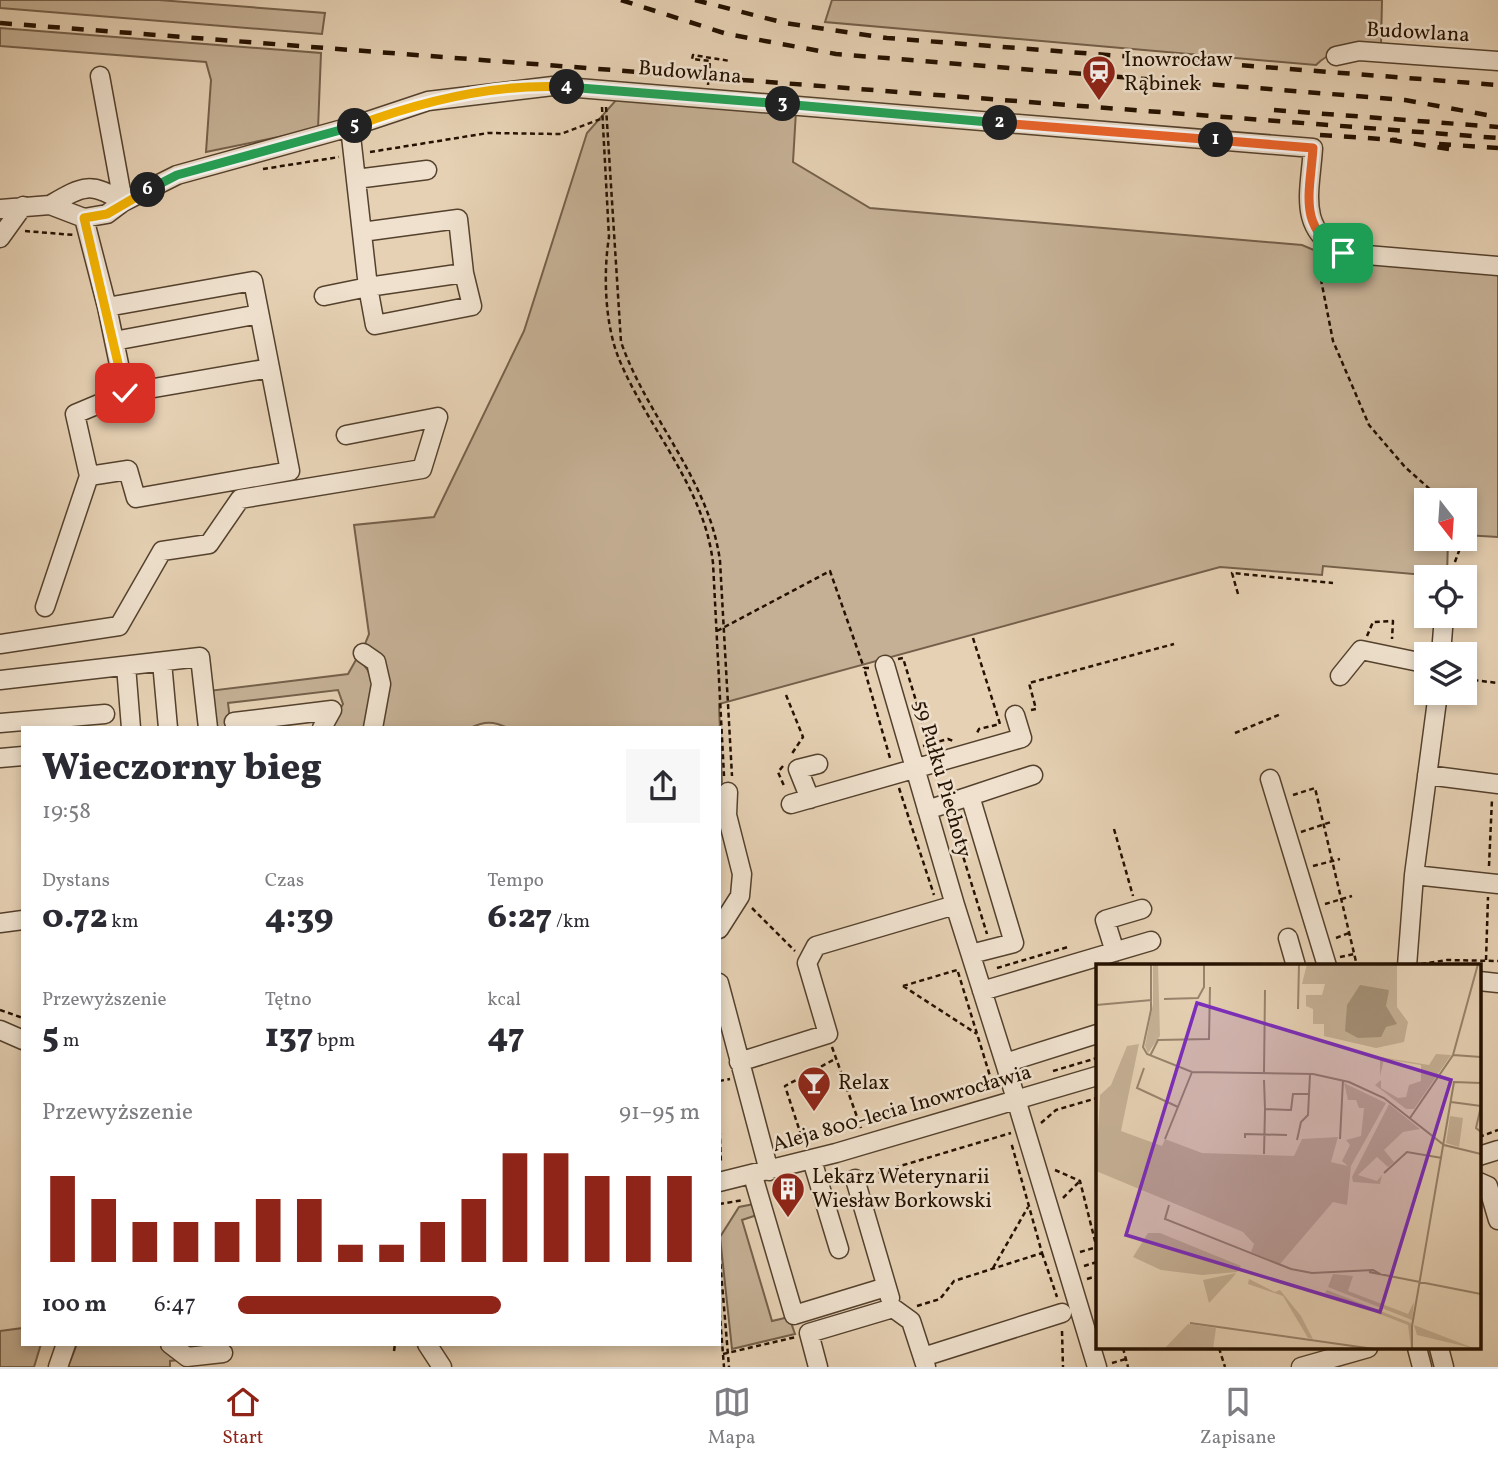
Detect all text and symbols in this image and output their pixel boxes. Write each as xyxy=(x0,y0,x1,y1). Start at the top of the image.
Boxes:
street label: Budowlana xyxy=(1365,16,1471,50)
place label: Inowrocław Rąbinek xyxy=(1124,46,1232,99)
station icon: Inowrocław Rąbinek xyxy=(1080,53,1118,102)
street label: Budowlana xyxy=(637,54,743,92)
pin: 4 xyxy=(550,70,584,104)
text: 4 xyxy=(561,73,572,99)
pin: 3 xyxy=(766,86,800,122)
text: 3 xyxy=(778,90,787,116)
pin: 2 xyxy=(982,106,1018,140)
pin: 5 xyxy=(338,108,372,144)
text: 2 xyxy=(995,109,1004,135)
text: 5 xyxy=(350,112,359,138)
pin: 1 xyxy=(1198,122,1234,158)
text: 1 xyxy=(1212,126,1219,152)
pin: 6 xyxy=(130,172,166,208)
text: 6 xyxy=(142,176,153,202)
pin xyxy=(1313,223,1373,283)
icon: arrive xyxy=(1324,234,1362,272)
pin xyxy=(95,363,155,423)
icon: check xyxy=(106,374,144,412)
north arrow xyxy=(1414,488,1477,551)
map controls xyxy=(1414,488,1477,705)
button: locate xyxy=(1414,565,1477,628)
button: layers xyxy=(1414,642,1477,705)
street label: 59 Pułku Piechoty xyxy=(906,697,978,862)
text: Wieczorny bieg xyxy=(42,743,322,796)
button: share xyxy=(626,749,700,823)
text: 19:58 xyxy=(42,796,91,828)
text: Dystans xyxy=(42,868,110,894)
text: Czas xyxy=(265,868,304,894)
text: Tempo xyxy=(487,868,544,894)
text: 0.72 xyxy=(42,894,108,942)
text: 4:39 xyxy=(265,894,334,942)
text: 6:27 xyxy=(487,894,552,942)
text: km xyxy=(108,909,139,935)
text: /km xyxy=(552,909,590,935)
inset map xyxy=(1096,964,1480,1350)
text: Przewyższenie xyxy=(42,987,167,1013)
text: Tętno xyxy=(265,987,312,1013)
text: kcal xyxy=(487,987,521,1013)
text: 5 xyxy=(42,1013,59,1061)
text: 137 xyxy=(265,1013,313,1061)
text: 47 xyxy=(487,1013,525,1061)
text: m xyxy=(59,1028,79,1054)
text: bpm xyxy=(313,1028,355,1054)
street label: Aleja 800-lecia Inowrocławia xyxy=(769,1058,1035,1160)
bar icon: Relax xyxy=(795,1064,833,1113)
place label: Relax xyxy=(838,1069,889,1098)
text: Przewyższenie xyxy=(42,1097,193,1129)
text: 91–95 m xyxy=(619,1097,700,1129)
place label: Lekarz Weterynarii Wiesław Borkowski xyxy=(812,1163,992,1216)
building icon: Lekarz Weterynarii Wiesław Borkowski xyxy=(769,1170,807,1219)
text: 100 m xyxy=(42,1289,107,1321)
text: 6:47 xyxy=(154,1289,196,1321)
tab: Start xyxy=(222,1383,263,1451)
tab: Mapa xyxy=(708,1383,755,1451)
tab: Zapisane xyxy=(1200,1383,1276,1451)

